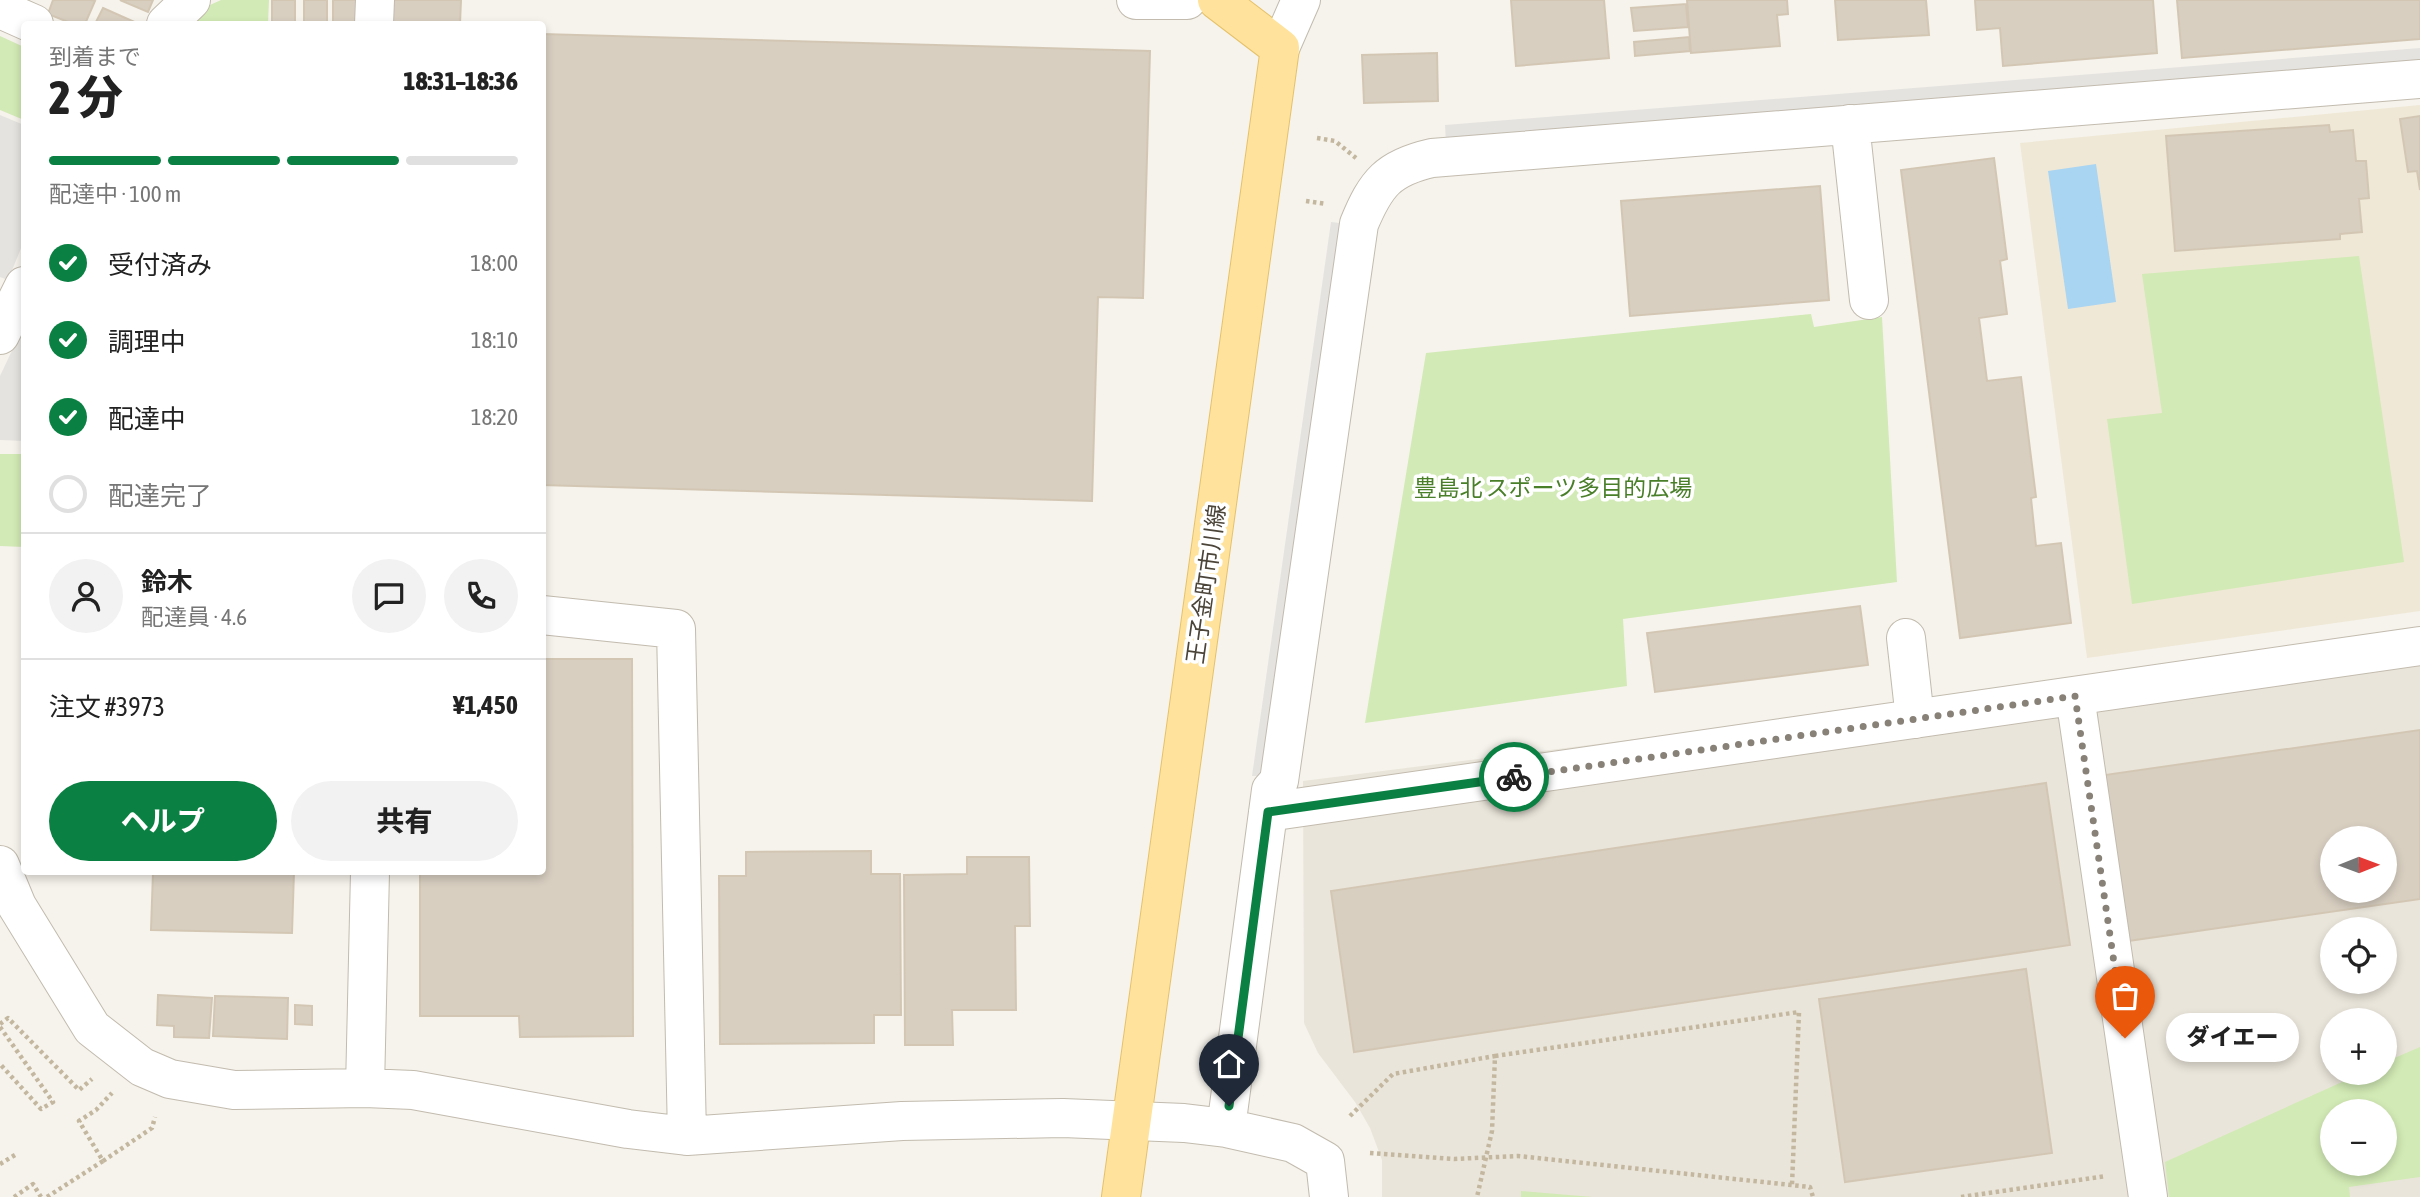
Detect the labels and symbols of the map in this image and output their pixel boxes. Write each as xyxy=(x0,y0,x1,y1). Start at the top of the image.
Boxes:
park label: 豊島北 スポーツ多目的広場 xyxy=(1414,475,1692,501)
street label: 王子金町市川線 xyxy=(1182,502,1230,666)
courier xyxy=(1479,742,1549,812)
north arrow xyxy=(2320,826,2398,903)
pin xyxy=(2095,966,2155,1038)
callout: ダイエー xyxy=(2167,1014,2300,1062)
pin xyxy=(1199,1034,1259,1106)

